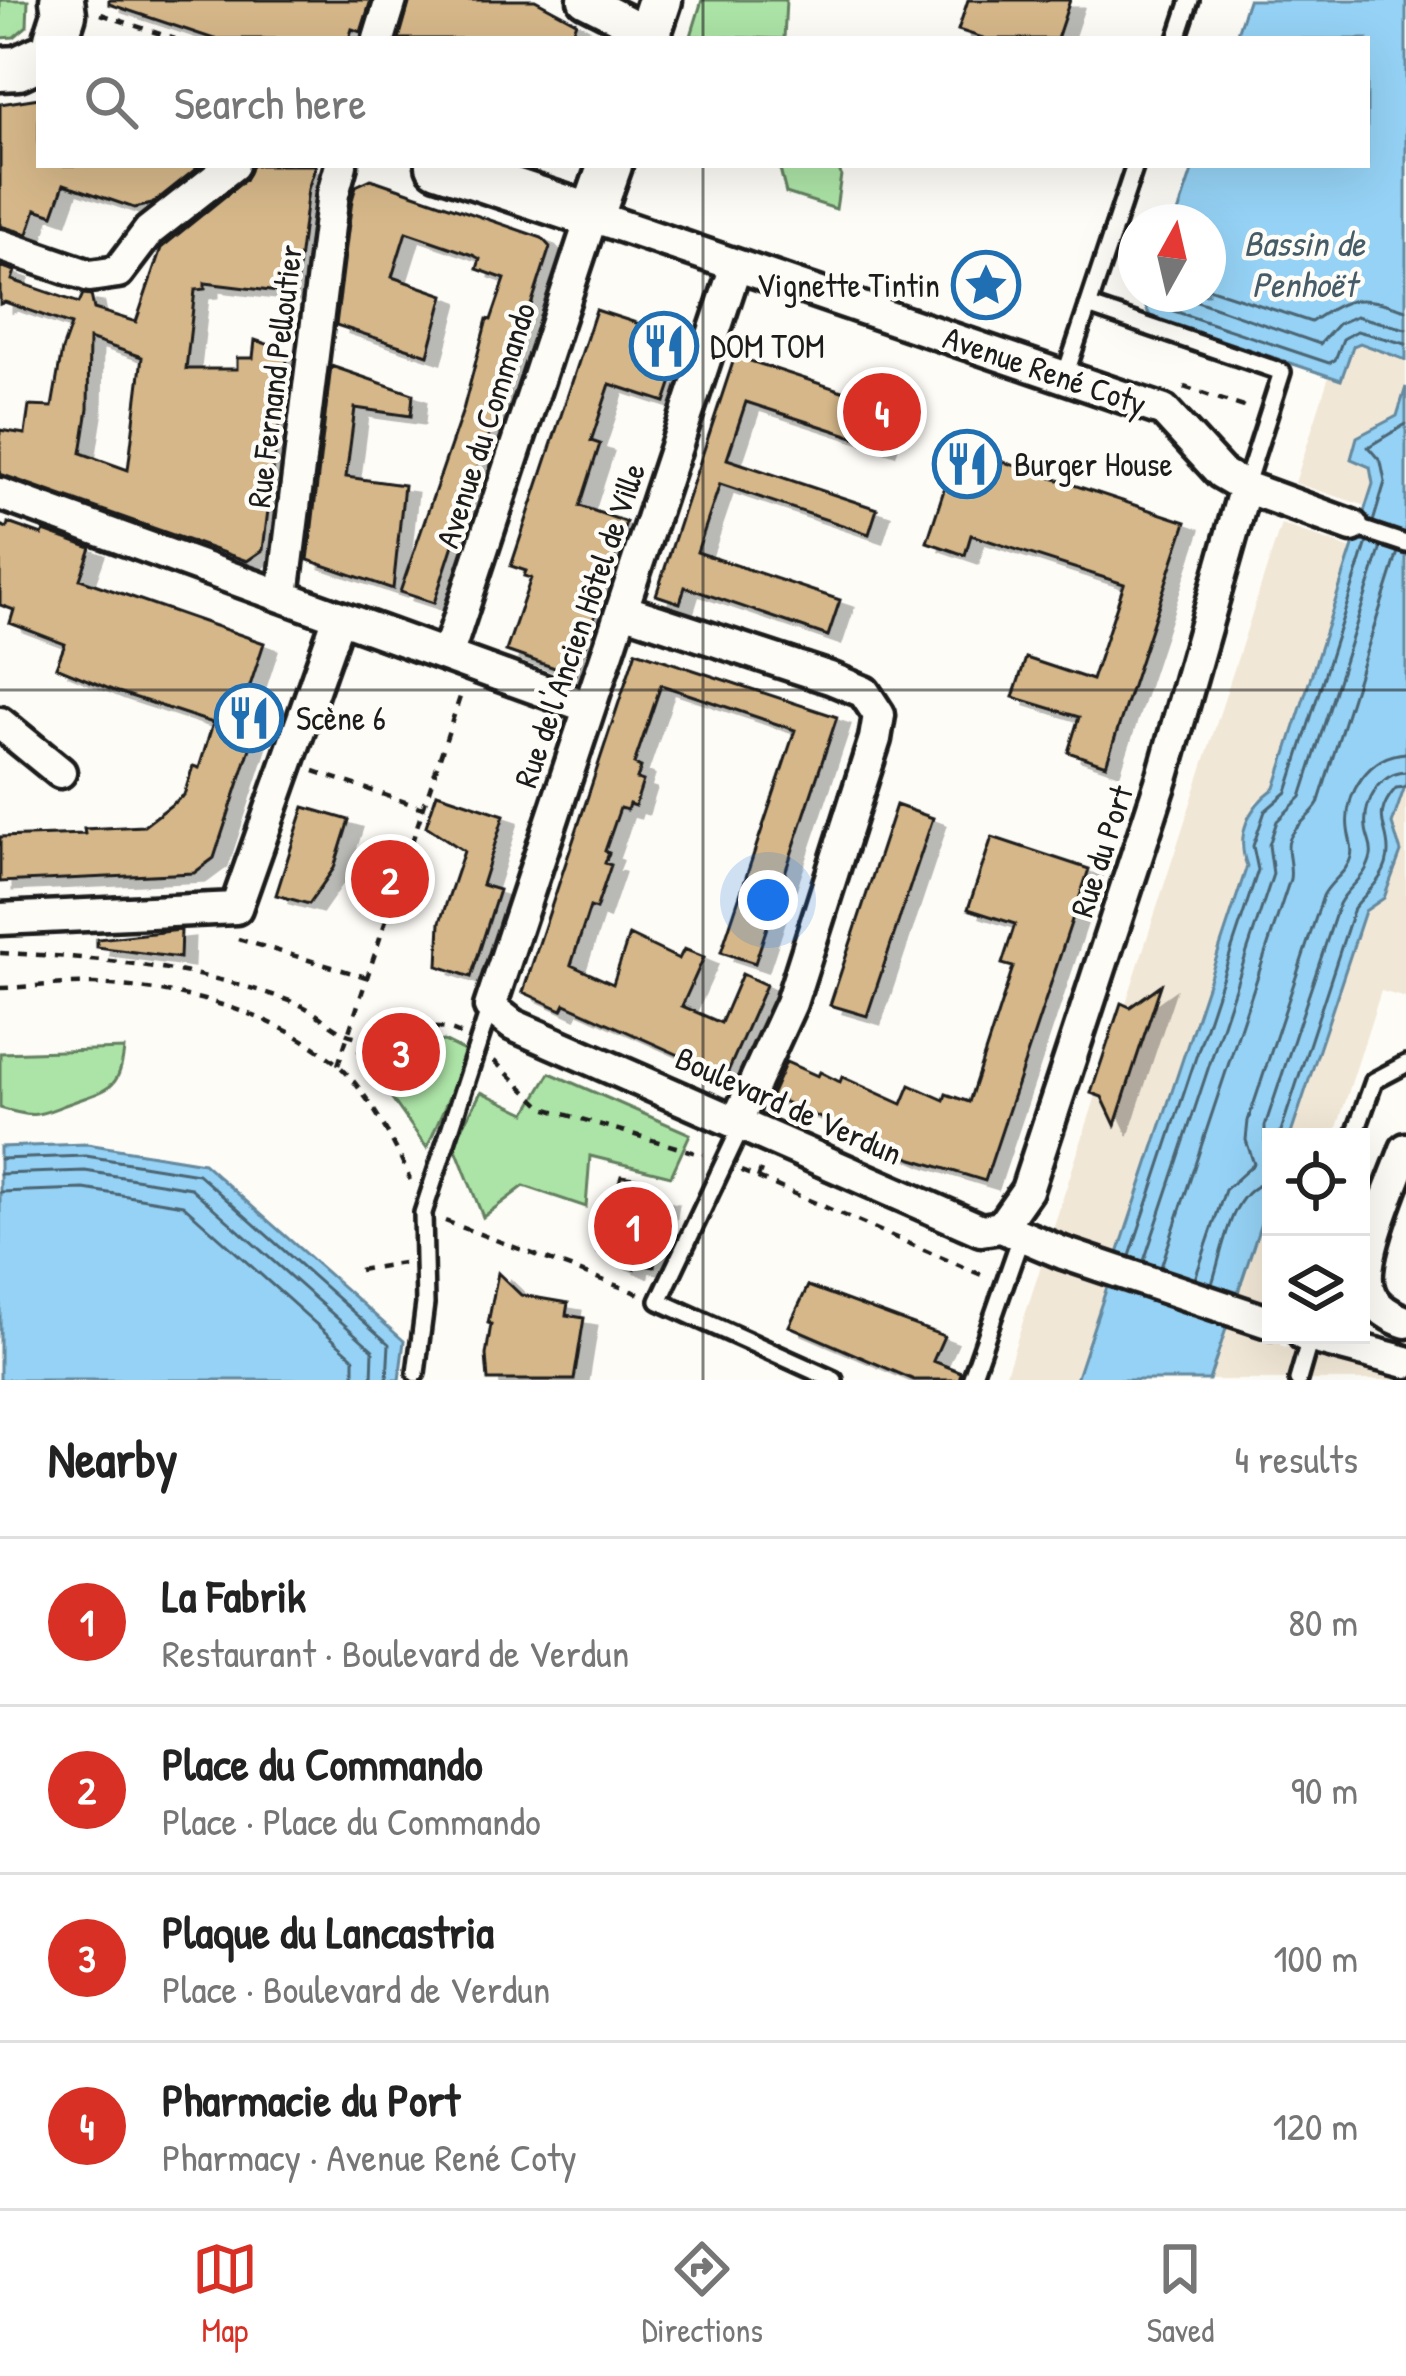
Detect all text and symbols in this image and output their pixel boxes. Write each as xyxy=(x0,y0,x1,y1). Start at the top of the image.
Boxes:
search box xyxy=(36,36,1370,168)
icon: search xyxy=(78,69,144,135)
text: Search here xyxy=(174,72,366,133)
north arrow xyxy=(1118,204,1226,312)
water label: Bassin de Penhoët xyxy=(1243,218,1366,308)
street label: Rue Fernand Pelloutier xyxy=(236,242,312,510)
place icon: Vignette Tintin xyxy=(951,250,1021,320)
place label: Vignette Tintin xyxy=(756,263,940,308)
street label: Avenue du Commando xyxy=(425,297,545,553)
restaurant icon: DOM TOM xyxy=(629,311,699,381)
street label: Avenue René Coty xyxy=(937,315,1152,426)
place label: DOM TOM xyxy=(710,324,825,368)
pin: 4 xyxy=(843,367,921,457)
restaurant icon: Burger House xyxy=(932,429,1002,499)
place label: Burger House xyxy=(1014,442,1173,487)
street label: Rue de l'Ancien Hôtel de Ville xyxy=(503,457,655,793)
restaurant icon: Scène 6 xyxy=(214,683,284,753)
place label: Scène 6 xyxy=(296,696,386,740)
street label: Rue du Port xyxy=(1059,779,1143,922)
pin: 2 xyxy=(351,834,429,924)
your location xyxy=(738,870,798,930)
pin: 3 xyxy=(362,1007,440,1097)
street label: Boulevard de Verdun xyxy=(669,1035,909,1175)
map controls xyxy=(1262,1128,1370,1344)
button: locate xyxy=(1262,1128,1370,1236)
pin: 1 xyxy=(594,1181,672,1271)
button: layers xyxy=(1262,1236,1370,1344)
text: Nearby xyxy=(48,1424,178,1493)
text: 4 results xyxy=(1234,1432,1358,1485)
text: La Fabrik xyxy=(162,1565,306,1626)
text: 1 xyxy=(80,1595,94,1648)
text: 80 m xyxy=(1288,1595,1358,1648)
text: Restaurant · Boulevard de Verdun xyxy=(162,1626,629,1679)
text: Place du Commando xyxy=(162,1733,483,1794)
text: 2 xyxy=(78,1763,96,1816)
text: 90 m xyxy=(1291,1763,1358,1816)
text: Place · Place du Commando xyxy=(162,1794,541,1847)
text: Plaque du Lancastria xyxy=(162,1901,494,1962)
text: 3 xyxy=(78,1931,96,1984)
text: 100 m xyxy=(1273,1931,1358,1984)
text: Place · Boulevard de Verdun xyxy=(162,1962,550,2015)
text: Pharmacie du Port xyxy=(162,2069,460,2130)
text: 4 xyxy=(80,2099,94,2152)
text: 120 m xyxy=(1273,2099,1358,2152)
text: Pharmacy · Avenue René Coty xyxy=(162,2130,577,2183)
tab: Map xyxy=(192,2236,258,2352)
tab: Directions xyxy=(642,2236,763,2352)
tab: Saved xyxy=(1147,2236,1214,2352)

